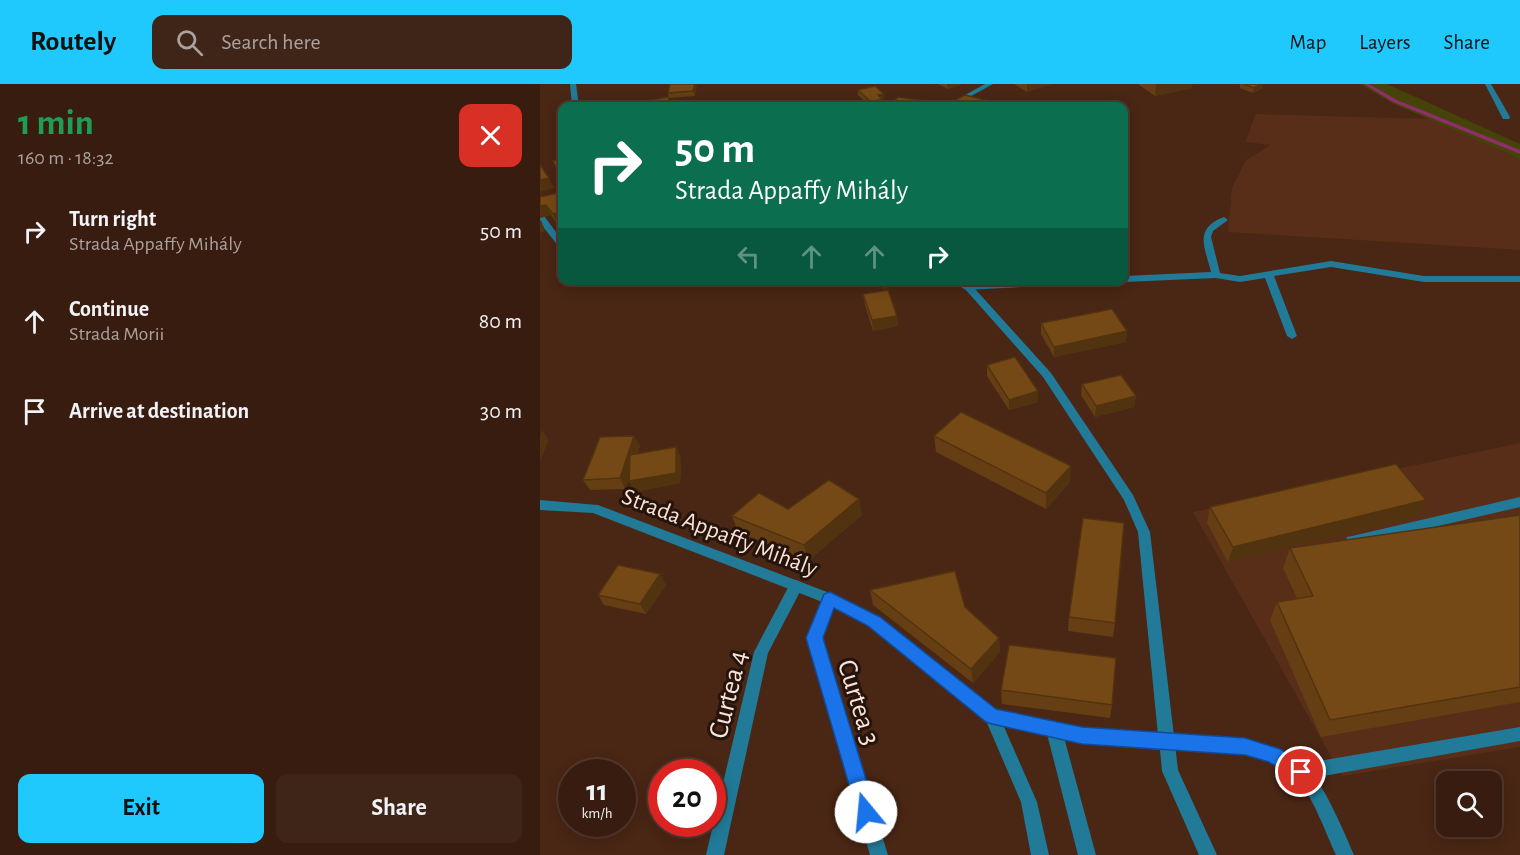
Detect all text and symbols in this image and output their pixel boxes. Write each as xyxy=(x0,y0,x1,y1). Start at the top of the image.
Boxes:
search box xyxy=(152,15,572,69)
icon: search xyxy=(173,26,206,59)
text: Routely xyxy=(30,28,116,56)
text: Search here xyxy=(221,31,321,53)
text: Map xyxy=(1290,32,1326,53)
text: Layers xyxy=(1359,32,1410,53)
text: Share xyxy=(1443,32,1490,53)
button: close xyxy=(459,104,522,167)
text: 1 min xyxy=(18,105,94,141)
icon: right xyxy=(576,126,654,204)
text: 50 m xyxy=(675,128,755,170)
text: 160 m · 18:32 xyxy=(18,148,114,168)
text: Strada Appaffy Mihály xyxy=(675,177,908,204)
text: Turn right xyxy=(69,208,156,230)
icon: right xyxy=(18,215,51,248)
text: 50 m xyxy=(480,220,522,242)
text: Strada Appaffy Mihály xyxy=(69,234,242,254)
icon: left xyxy=(732,240,765,273)
icon: ahead xyxy=(795,240,828,273)
icon: ahead xyxy=(858,240,891,273)
icon: right xyxy=(921,240,954,273)
text: Continue xyxy=(69,298,149,320)
icon: ahead xyxy=(18,305,51,338)
text: 80 m xyxy=(479,310,522,332)
text: Strada Morii xyxy=(69,324,164,344)
icon: arrive xyxy=(18,395,51,428)
text: Arrive at destination xyxy=(69,400,249,422)
text: 30 m xyxy=(480,400,522,422)
street label: Strada Appaffy Mihály xyxy=(619,485,821,581)
street label: Curtea 4 xyxy=(705,648,753,741)
street label: Curtea 3 xyxy=(832,657,884,749)
pin xyxy=(1275,746,1326,797)
icon: arrive xyxy=(1284,755,1317,788)
speed limit sign: 20 xyxy=(648,759,726,837)
map controls xyxy=(1436,771,1502,837)
button: search xyxy=(1436,771,1502,837)
button: Exit xyxy=(18,774,264,843)
button: Share xyxy=(276,774,522,843)
text: 11 xyxy=(586,776,608,806)
position arrow xyxy=(834,780,898,844)
text: km/h xyxy=(582,806,612,821)

